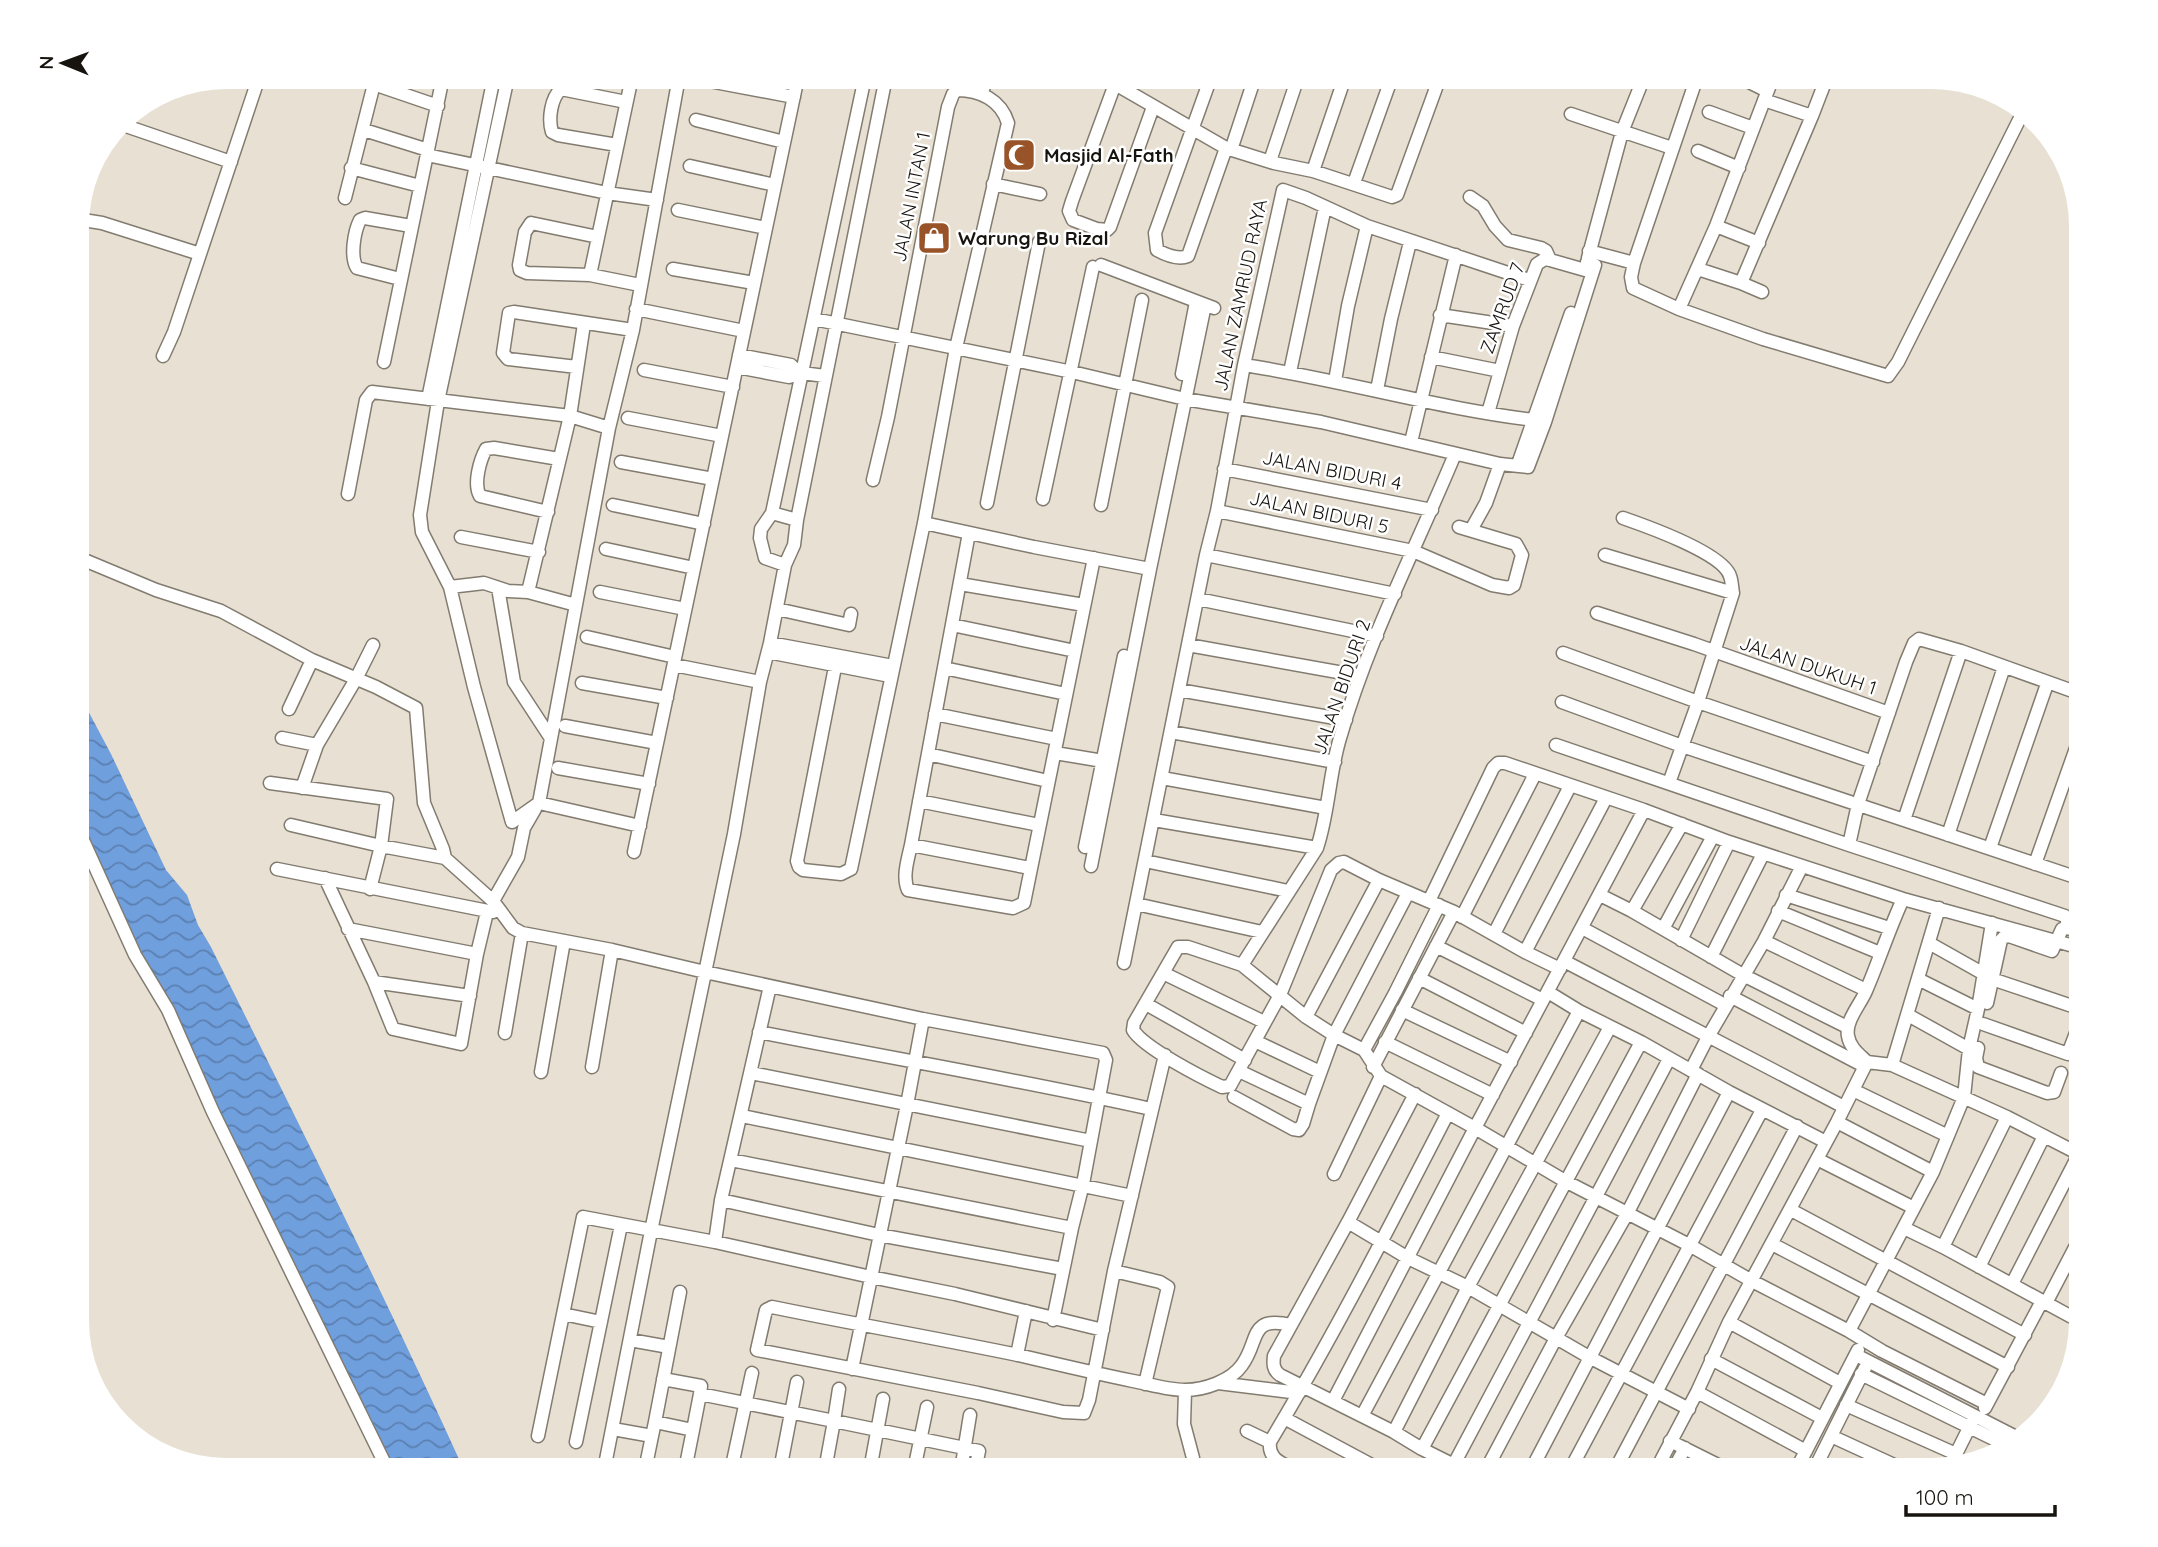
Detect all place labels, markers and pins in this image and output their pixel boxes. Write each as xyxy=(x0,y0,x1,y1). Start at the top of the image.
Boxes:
mosque icon: Masjid Al-Fath xyxy=(1000,136,1038,174)
place label: Masjid Al-Fath xyxy=(1044,143,1174,167)
shop icon: Warung Bu Rizal xyxy=(915,219,953,257)
place label: Warung Bu Rizal xyxy=(958,226,1109,250)

